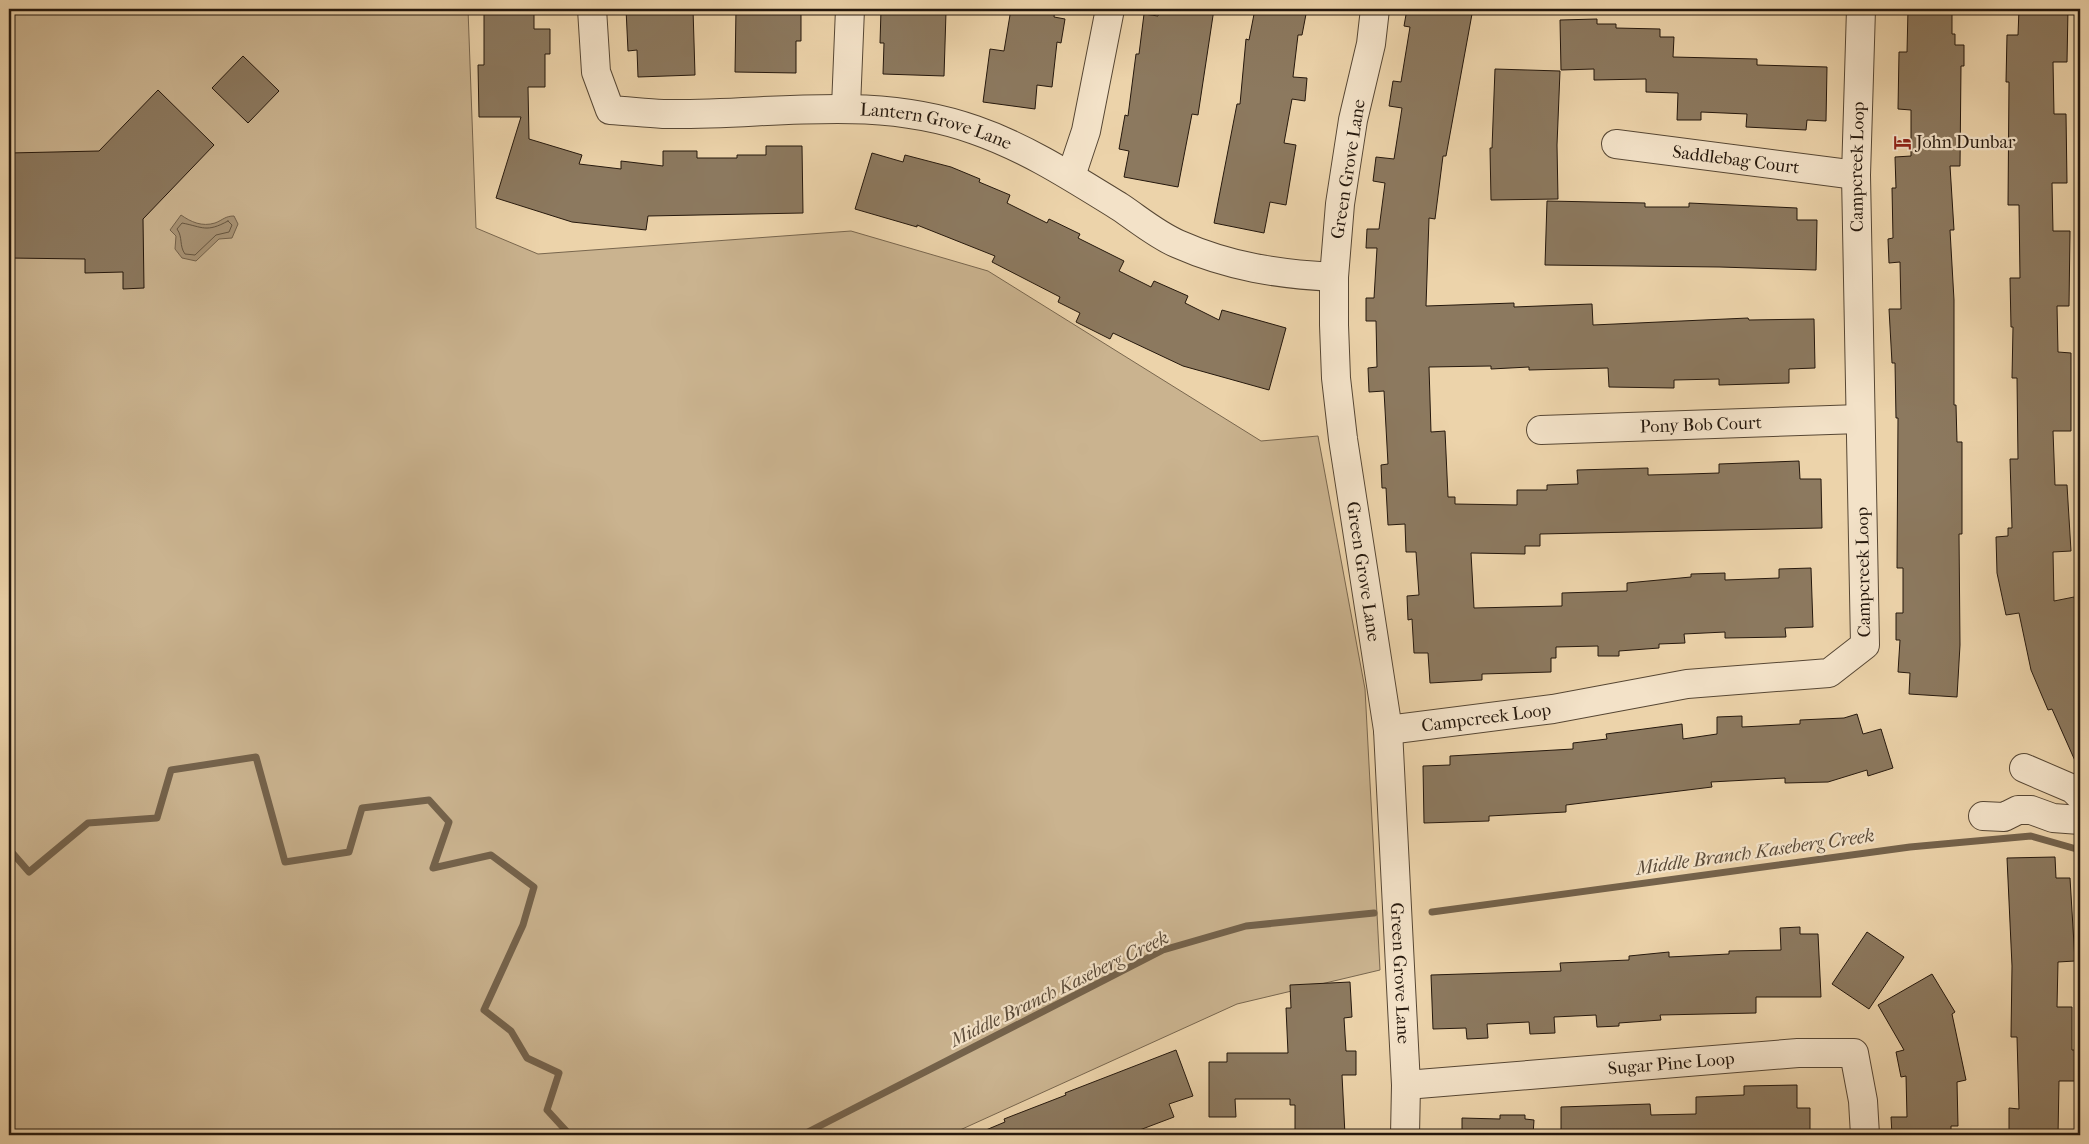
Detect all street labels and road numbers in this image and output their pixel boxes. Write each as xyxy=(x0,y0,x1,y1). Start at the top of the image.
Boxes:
street label: Green Grove Lane xyxy=(1327,98,1370,241)
street label: Lantern Grove Lane xyxy=(860,99,1015,155)
street label: Campcreek Loop xyxy=(1846,101,1869,232)
street label: Saddlebag Court xyxy=(1671,141,1801,179)
street label: Pony Bob Court xyxy=(1639,412,1763,438)
street label: Green Grove Lane xyxy=(1342,500,1384,643)
street label: Campcreek Loop xyxy=(1852,506,1875,637)
street label: Campcreek Loop xyxy=(1420,699,1553,737)
street label: Green Grove Lane xyxy=(1386,902,1414,1045)
street label: Sugar Pine Loop xyxy=(1607,1048,1736,1079)

